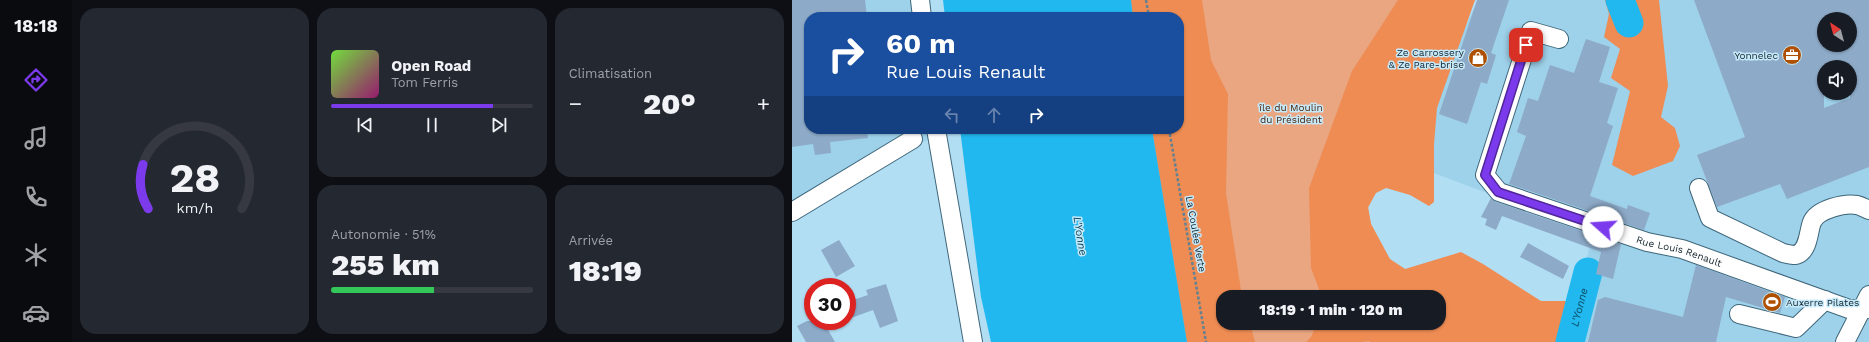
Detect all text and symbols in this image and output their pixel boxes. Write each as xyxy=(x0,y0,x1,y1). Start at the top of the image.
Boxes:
north arrow xyxy=(1817,12,1857,52)
map controls xyxy=(1817,12,1857,100)
text: 18:18 xyxy=(14,15,58,36)
text: 60 m xyxy=(886,27,956,60)
icon: right xyxy=(820,28,872,80)
pin xyxy=(1509,28,1543,62)
icon: arrive xyxy=(1515,34,1537,56)
office icon: Yonnelec xyxy=(1781,44,1803,66)
place label: Ze Carrossery & Ze Pare-brise xyxy=(1389,47,1465,70)
shop icon: Ze Carrossery & Ze Pare-brise xyxy=(1467,47,1489,69)
place label: Yonnelec xyxy=(1734,50,1778,61)
text: Open Road xyxy=(391,57,471,75)
button: sound xyxy=(1817,60,1857,100)
text: Rue Louis Renault xyxy=(886,61,1045,82)
icon: directions xyxy=(22,66,50,94)
text: Climatisation xyxy=(569,66,652,81)
text: Tom Ferris xyxy=(391,75,458,90)
text: 20° xyxy=(643,86,696,121)
text: − xyxy=(569,91,582,116)
text: + xyxy=(757,91,770,116)
park label: île du Moulin du Président xyxy=(1258,102,1323,125)
icon: left xyxy=(941,104,963,126)
icon: ahead xyxy=(983,104,1005,126)
icon: right xyxy=(1025,104,1047,126)
icon: previous xyxy=(354,114,376,136)
icon: pause xyxy=(421,114,443,136)
icon: next xyxy=(488,114,510,136)
icon: music xyxy=(22,124,50,152)
text: 28 xyxy=(169,153,220,202)
icon: phone xyxy=(22,183,50,211)
street label: La Coulée Verte xyxy=(1184,195,1208,273)
text: km/h xyxy=(176,200,213,216)
position arrow xyxy=(1582,206,1624,248)
water label: L'Yonne xyxy=(1071,216,1089,256)
text: Autonomie · 51% xyxy=(331,227,436,242)
text: Arrivée xyxy=(569,233,613,248)
street label: Rue Louis Renault xyxy=(1635,233,1724,269)
icon: climate xyxy=(22,241,50,269)
text: 255 km xyxy=(331,247,440,282)
text: 18:19 xyxy=(569,253,642,288)
speed limit sign: 30 xyxy=(804,278,856,330)
water label: L'Yonne xyxy=(1568,286,1590,328)
sports icon: Auxerre Pilates xyxy=(1761,291,1783,313)
place label: Auxerre Pilates xyxy=(1786,297,1859,308)
icon: car xyxy=(22,299,50,327)
text: 18:19 · 1 min · 120 m xyxy=(1259,301,1403,319)

